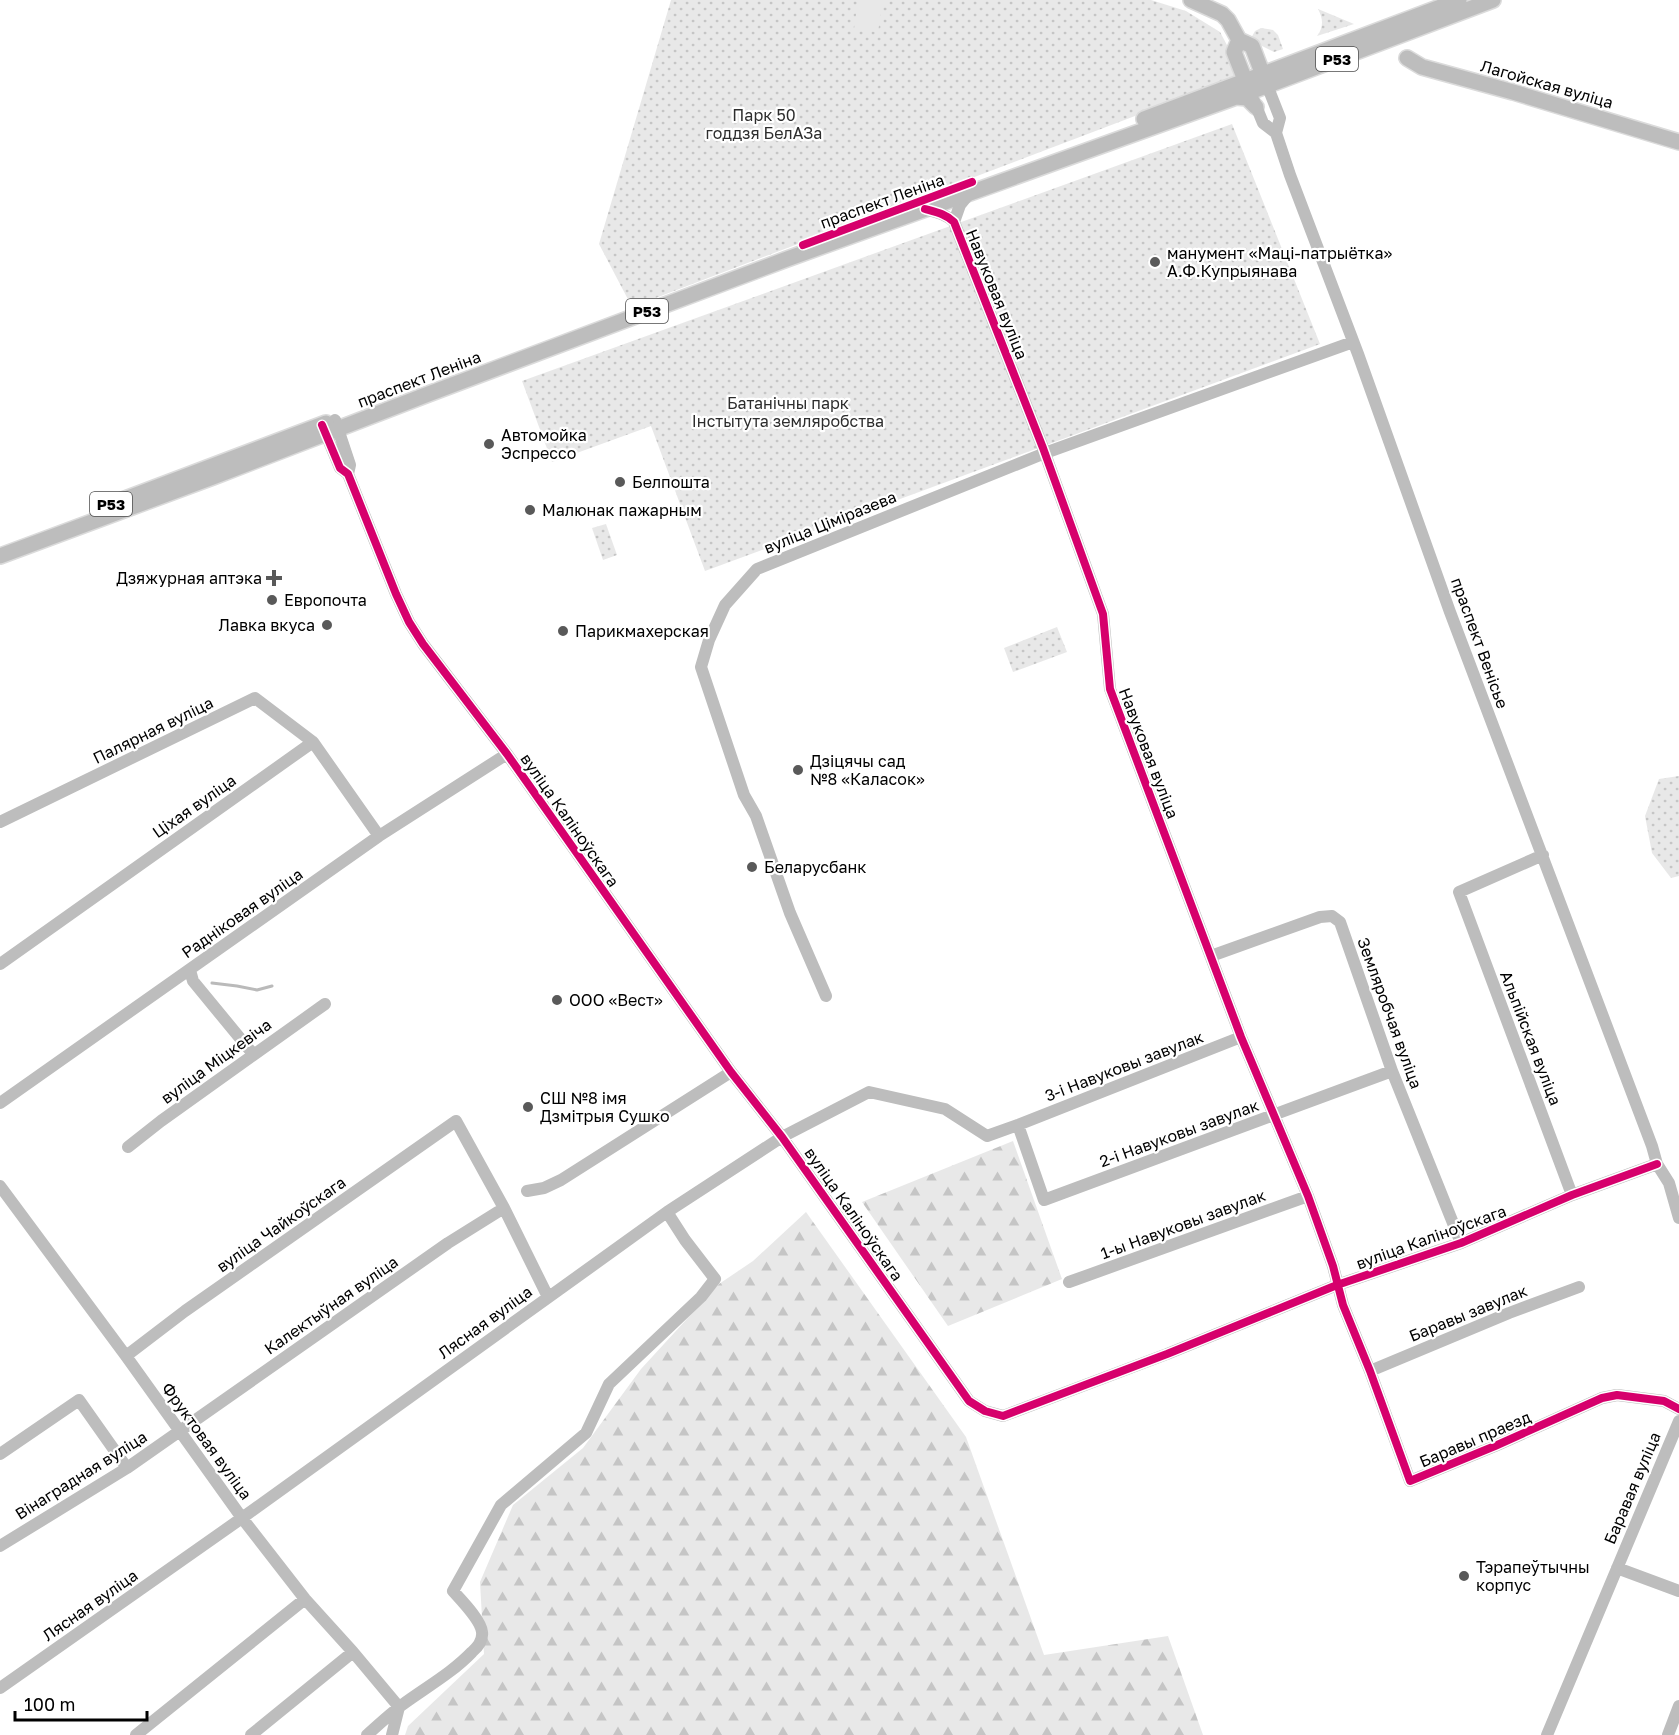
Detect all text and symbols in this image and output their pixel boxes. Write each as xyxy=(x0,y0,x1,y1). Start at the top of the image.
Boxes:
road number: Р53 xyxy=(1316,47,1358,71)
street label: Лагойская вуліца xyxy=(1478,55,1616,113)
park label: Парк 50 годдзя БелАЗа xyxy=(706,105,822,143)
street label: праспект Леніна xyxy=(817,169,947,233)
street label: Навуковая вуліца xyxy=(962,226,1032,362)
place label: манумент «Маці-патрыётка» А.Ф.Купрыянава xyxy=(1167,243,1392,281)
marker: манумент «Маці-патрыётка» А.Ф.Купрыянава xyxy=(1148,255,1162,269)
road number: Р53 xyxy=(626,299,668,323)
street label: праспект Леніна xyxy=(354,346,484,412)
park label: Батанічны парк Інстытута земляробства xyxy=(692,393,884,431)
place label: Автомойка Эспрессо xyxy=(501,425,587,463)
marker: Автомойка Эспрессо xyxy=(482,437,496,451)
place label: Белпошта xyxy=(632,472,710,492)
marker: Белпошта xyxy=(613,475,627,489)
street label: вуліца Ціміразева xyxy=(761,486,899,558)
road number: Р53 xyxy=(90,492,132,516)
place label: Малюнак пажарным xyxy=(542,500,702,520)
marker: Малюнак пажарным xyxy=(523,503,537,517)
place label: Дзяжурная аптэка xyxy=(116,568,262,588)
marker: Дзяжурная аптэка xyxy=(267,571,281,585)
street label: праспект Венісье xyxy=(1447,575,1513,711)
place label: Европочта xyxy=(284,590,367,610)
marker: Европочта xyxy=(265,593,279,607)
place label: Лавка вкуса xyxy=(219,615,315,635)
marker: Лавка вкуса xyxy=(320,618,334,632)
place label: Парикмахерская xyxy=(575,621,709,641)
marker: Парикмахерская xyxy=(556,624,570,638)
street label: Навуковая вуліца xyxy=(1115,685,1183,821)
street label: Палярная вуліца xyxy=(90,692,216,768)
street label: вуліца Каліноўскага xyxy=(516,749,624,891)
place label: Дзіцячы сад №8 «Каласок» xyxy=(810,751,925,789)
marker: Дзіцячы сад №8 «Каласок» xyxy=(791,763,805,777)
street label: Ціхая вуліца xyxy=(148,770,240,842)
place label: Беларусбанк xyxy=(764,857,867,877)
marker: Беларусбанк xyxy=(745,860,759,874)
street label: Радніковая вуліца xyxy=(178,864,306,962)
street label: Земляробчая вуліца xyxy=(1353,935,1427,1091)
street label: Альпійская вуліца xyxy=(1496,968,1566,1108)
place label: ООО «Вест» xyxy=(569,990,663,1010)
marker: ООО «Вест» xyxy=(550,993,564,1007)
street label: вуліца Міцкевіча xyxy=(157,1014,275,1108)
street label: 3-і Навуковы завулак xyxy=(1042,1027,1206,1105)
place label: СШ №8 імя Дзмітрыя Сушко xyxy=(540,1088,670,1126)
street label: 2-і Навуковы завулак xyxy=(1097,1095,1261,1171)
marker: СШ №8 імя Дзмітрыя Сушко xyxy=(521,1100,535,1114)
street label: вуліца Каліноўскага xyxy=(800,1143,908,1285)
street label: вуліца Чайкоўскага xyxy=(212,1172,350,1276)
street label: 1-ы Навуковы завулак xyxy=(1098,1185,1268,1263)
street label: вуліца Каліноўскага xyxy=(1353,1201,1509,1273)
street label: Калектыўная вуліца xyxy=(260,1251,402,1359)
street label: Баравы завулак xyxy=(1406,1280,1530,1346)
street label: Лясная вуліца xyxy=(434,1281,536,1363)
street label: Фруктовая вуліца xyxy=(158,1378,256,1504)
street label: Баравы праезд xyxy=(1416,1406,1534,1471)
street label: Вінаградная вуліца xyxy=(11,1426,151,1524)
street label: Баравая вуліца xyxy=(1599,1429,1665,1547)
place label: Тэрапеўтычны корпус xyxy=(1476,1557,1590,1595)
street label: Лясная вуліца xyxy=(39,1565,141,1645)
marker: Тэрапеўтычны корпус xyxy=(1457,1569,1471,1583)
scale bar xyxy=(15,1684,147,1722)
text: 100 m xyxy=(24,1693,75,1715)

